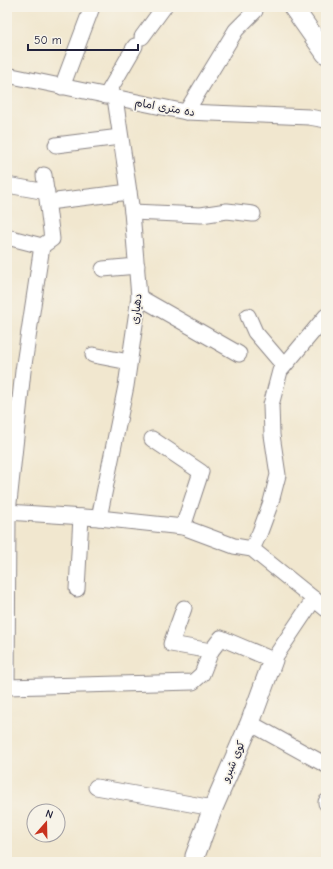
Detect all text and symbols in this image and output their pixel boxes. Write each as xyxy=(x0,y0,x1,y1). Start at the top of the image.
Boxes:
scale bar xyxy=(28,26,138,52)
text: 50 m xyxy=(34,33,62,47)
street label: ده متری امام xyxy=(133,96,196,121)
street label: دهیاری xyxy=(128,293,145,325)
street label: کوی شبرو xyxy=(219,739,249,785)
north arrow xyxy=(26,803,66,843)
text: N xyxy=(44,807,55,821)

